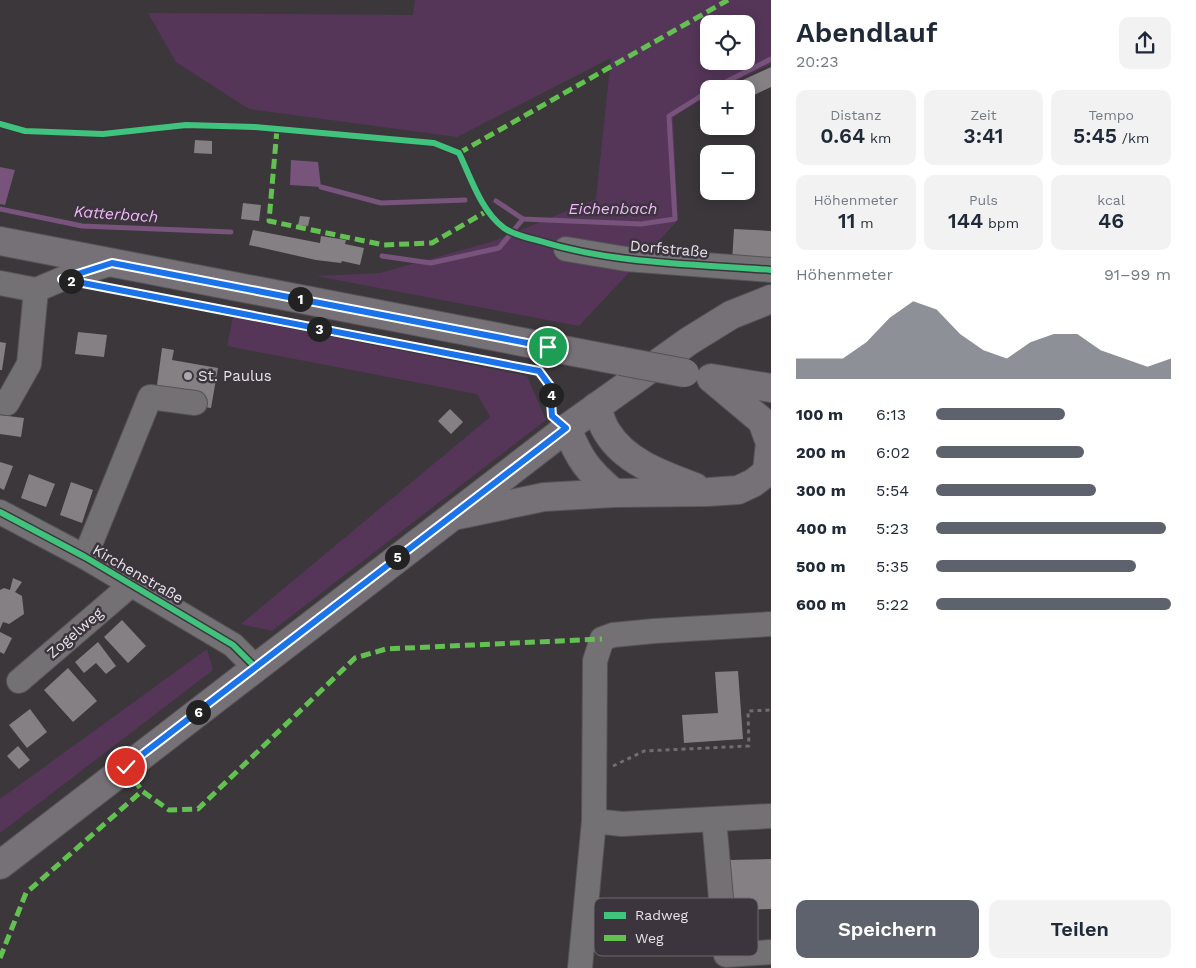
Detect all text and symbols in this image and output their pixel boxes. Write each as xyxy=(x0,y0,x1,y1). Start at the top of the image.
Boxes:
map controls xyxy=(700,15,755,200)
button: locate xyxy=(700,15,755,70)
text: Abendlauf xyxy=(796,16,937,49)
button: share xyxy=(1119,17,1171,69)
text: 20:23 xyxy=(796,52,839,71)
button: + xyxy=(700,80,755,135)
text: Distanz xyxy=(830,107,881,123)
text: Zeit xyxy=(970,107,997,123)
text: Tempo xyxy=(1088,107,1134,123)
text: 0.64 xyxy=(820,123,865,148)
text: 3:41 xyxy=(963,123,1004,148)
text: 5:45 xyxy=(1073,123,1117,148)
text: km xyxy=(865,130,891,146)
text: /km xyxy=(1117,130,1149,146)
button: − xyxy=(700,145,755,200)
text: Höhenmeter xyxy=(813,192,898,208)
text: Puls xyxy=(969,192,998,208)
text: kcal xyxy=(1097,192,1125,208)
water label: Eichenbach xyxy=(569,199,657,218)
water label: Katterbach xyxy=(73,202,159,226)
text: 11 xyxy=(838,208,856,233)
text: 144 xyxy=(948,208,983,233)
text: 46 xyxy=(1098,208,1124,233)
text: m xyxy=(856,215,874,231)
text: bpm xyxy=(983,215,1019,231)
street label: Dorfstraße xyxy=(629,237,709,261)
text: Höhenmeter xyxy=(796,265,893,284)
text: 91–99 m xyxy=(1104,265,1171,284)
pin: 2 xyxy=(58,268,84,294)
text: 2 xyxy=(67,273,76,289)
pin: 1 xyxy=(288,286,312,312)
text: 1 xyxy=(297,291,304,307)
pin: 3 xyxy=(306,316,332,342)
text: 3 xyxy=(315,321,324,337)
pin xyxy=(527,326,569,368)
icon: arrive xyxy=(534,333,562,361)
place label: St. Paulus xyxy=(198,367,272,385)
marker: St. Paulus xyxy=(182,370,194,382)
pin: 4 xyxy=(538,382,564,408)
text: 4 xyxy=(547,387,556,403)
text: 100 m xyxy=(796,405,843,424)
text: 6:13 xyxy=(876,405,906,424)
text: 200 m xyxy=(796,443,846,462)
text: 6:02 xyxy=(876,443,910,462)
text: 300 m xyxy=(796,481,846,500)
text: 5:54 xyxy=(876,481,909,500)
text: 400 m xyxy=(796,519,847,538)
text: 5:23 xyxy=(876,519,909,538)
street label: Kirchenstraße xyxy=(89,541,187,607)
pin: 5 xyxy=(384,544,410,570)
text: 5 xyxy=(393,549,402,565)
text: 500 m xyxy=(796,557,846,576)
text: 5:35 xyxy=(876,557,909,576)
text: 600 m xyxy=(796,595,846,614)
text: 5:22 xyxy=(876,595,909,614)
street label: Zogelweg xyxy=(43,604,107,662)
pin: 6 xyxy=(186,700,210,724)
text: 6 xyxy=(194,704,203,720)
pin xyxy=(105,746,147,788)
icon: check xyxy=(112,753,140,781)
legend xyxy=(594,898,758,956)
button: Speichern xyxy=(796,900,979,958)
button: Teilen xyxy=(989,900,1171,958)
text: Radweg xyxy=(635,907,689,923)
text: Weg xyxy=(635,930,664,946)

